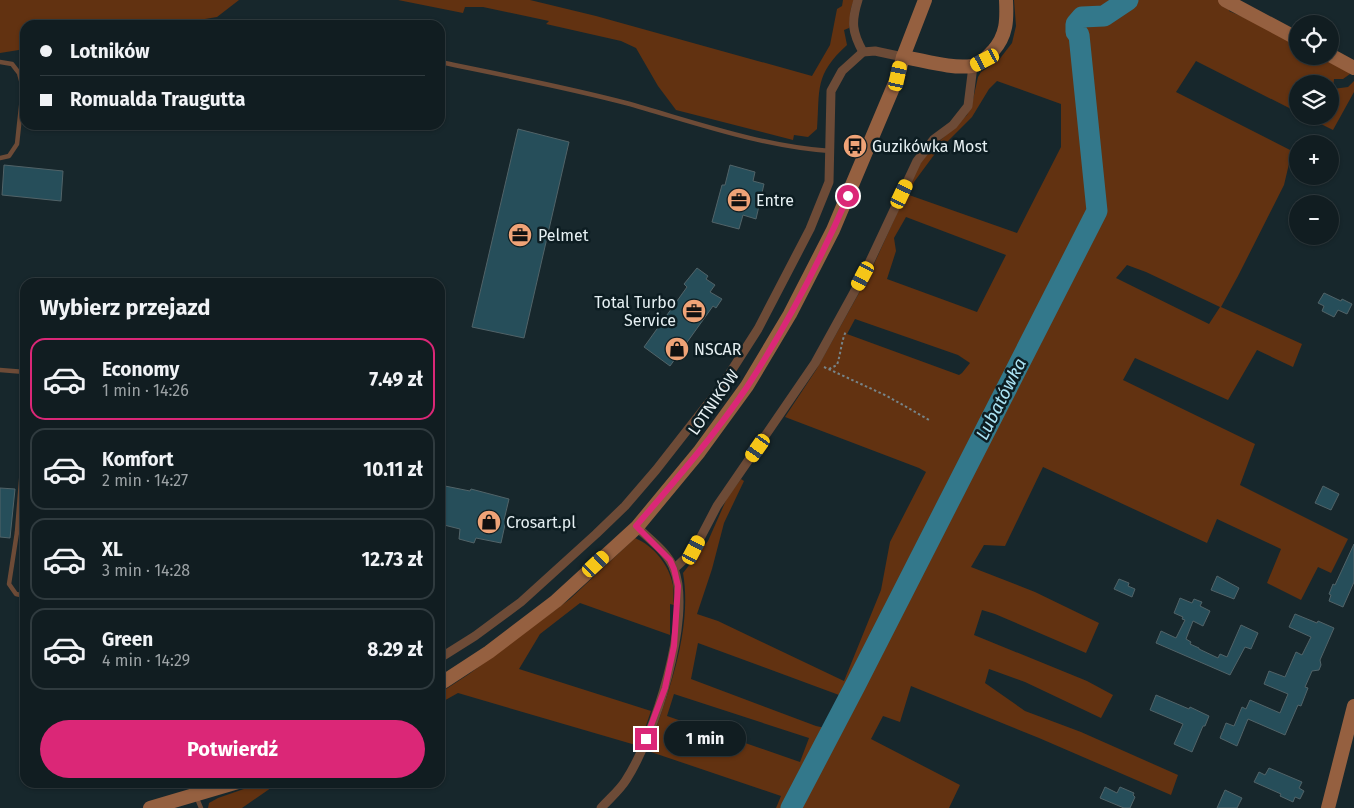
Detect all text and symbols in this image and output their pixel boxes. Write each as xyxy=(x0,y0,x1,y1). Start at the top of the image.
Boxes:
map controls xyxy=(1289,15,1339,245)
button: locate xyxy=(1289,15,1339,65)
text: Lotników xyxy=(70,40,150,63)
car xyxy=(968,47,1001,73)
car xyxy=(887,60,908,92)
button: layers xyxy=(1289,75,1339,125)
text: Romualda Traugutta xyxy=(70,88,245,111)
bus stop icon: Guzikówka Most xyxy=(842,133,868,159)
button: + xyxy=(1289,135,1339,185)
place label: Guzikówka Most xyxy=(872,137,988,156)
car xyxy=(888,177,915,211)
route start xyxy=(837,185,859,207)
office icon: Entre xyxy=(726,187,752,213)
place label: Entre xyxy=(756,191,794,210)
button: − xyxy=(1289,195,1339,245)
office icon: Pelmet xyxy=(507,222,533,248)
place label: Pelmet xyxy=(538,226,589,245)
car xyxy=(849,259,876,293)
place label: Total Turbo Service xyxy=(594,293,676,330)
text: Wybierz przejazd xyxy=(40,294,211,321)
office icon: Total Turbo Service xyxy=(681,298,707,324)
shop icon: NSCAR xyxy=(664,336,690,362)
place label: NSCAR xyxy=(694,340,742,359)
water label: Lubatówka xyxy=(971,354,1031,444)
icon: car xyxy=(42,357,87,402)
text: Economy xyxy=(102,358,179,381)
street label: LOTNIKÓW xyxy=(683,365,743,439)
text: 7.49 zł xyxy=(369,368,423,391)
text: 1 min · 14:26 xyxy=(102,381,189,400)
car xyxy=(743,431,772,465)
icon: car xyxy=(42,447,87,492)
text: Komfort xyxy=(102,448,173,471)
text: 10.11 zł xyxy=(363,458,423,481)
text: 2 min · 14:27 xyxy=(102,471,188,490)
shop icon: Crosart.pl xyxy=(476,509,502,535)
place label: Crosart.pl xyxy=(506,513,576,532)
car xyxy=(680,533,707,567)
icon: car xyxy=(42,537,87,582)
text: XL xyxy=(102,538,123,561)
text: 12.73 zł xyxy=(361,548,423,571)
car xyxy=(579,548,612,580)
text: 3 min · 14:28 xyxy=(102,561,190,580)
icon: car xyxy=(42,627,87,672)
text: Green xyxy=(102,628,153,651)
text: 8.29 zł xyxy=(367,638,423,661)
text: 4 min · 14:29 xyxy=(102,651,190,670)
button: Potwierdź xyxy=(40,720,425,778)
callout: 1 min xyxy=(664,722,746,756)
route end xyxy=(635,728,657,750)
text: 1 min xyxy=(686,729,724,748)

